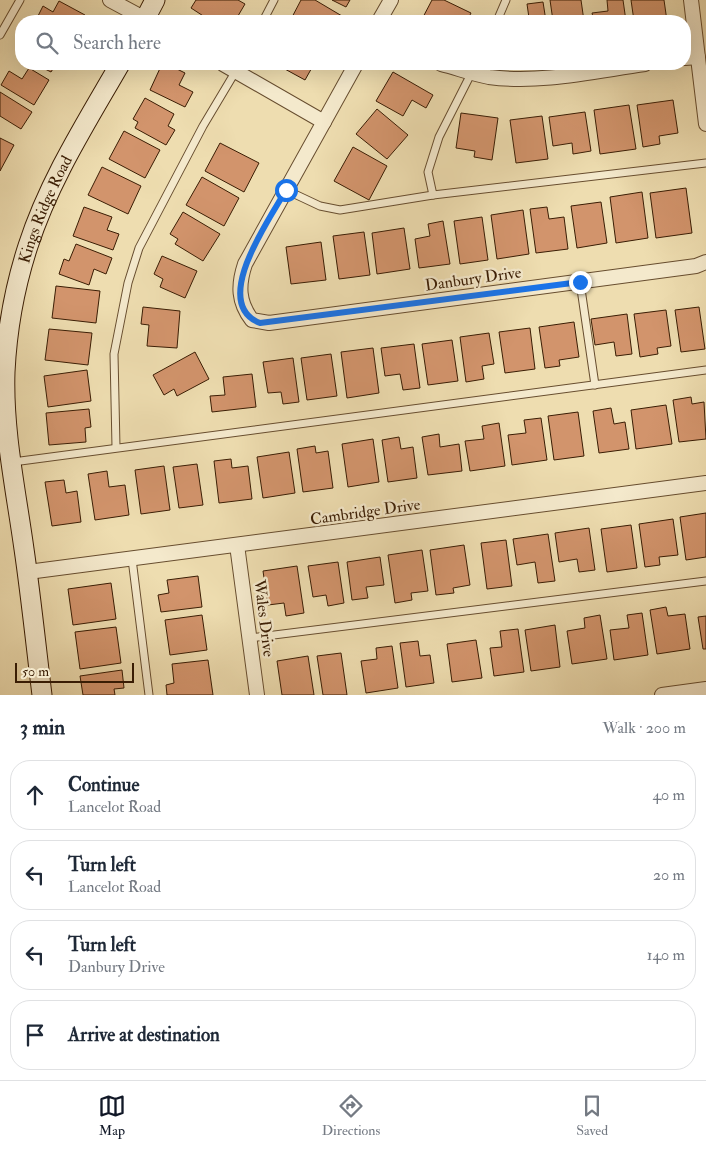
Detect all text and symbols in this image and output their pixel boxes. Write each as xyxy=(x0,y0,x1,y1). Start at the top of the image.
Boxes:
search box xyxy=(15,15,691,70)
icon: search xyxy=(33,29,61,57)
text: Search here xyxy=(73,31,161,55)
street label: Kings Ridge Road xyxy=(14,152,77,266)
route start xyxy=(275,179,298,202)
street label: Danbury Drive xyxy=(424,262,523,296)
route end xyxy=(569,271,592,294)
street label: Cambridge Drive xyxy=(309,494,422,530)
street label: Wales Drive xyxy=(249,577,279,658)
scale bar xyxy=(15,660,134,683)
text: 50 m xyxy=(22,663,49,680)
text: 3 min xyxy=(20,714,65,741)
text: Walk · 200 m xyxy=(603,718,686,738)
text: Continue xyxy=(68,773,139,797)
icon: ahead xyxy=(21,781,49,809)
text: 40 m xyxy=(652,785,685,805)
text: Lancelot Road xyxy=(68,797,161,817)
text: Turn left xyxy=(68,853,136,877)
icon: left xyxy=(21,861,49,889)
text: 20 m xyxy=(653,865,685,885)
text: Lancelot Road xyxy=(68,877,161,897)
text: Turn left xyxy=(68,933,136,957)
icon: left xyxy=(21,941,49,969)
text: 140 m xyxy=(647,945,685,965)
text: Danbury Drive xyxy=(68,957,165,977)
icon: arrive xyxy=(21,1021,49,1049)
text: Arrive at destination xyxy=(68,1023,220,1047)
tab: Map xyxy=(98,1092,126,1139)
tab: Directions xyxy=(322,1092,380,1139)
tab: Saved xyxy=(576,1092,608,1139)

